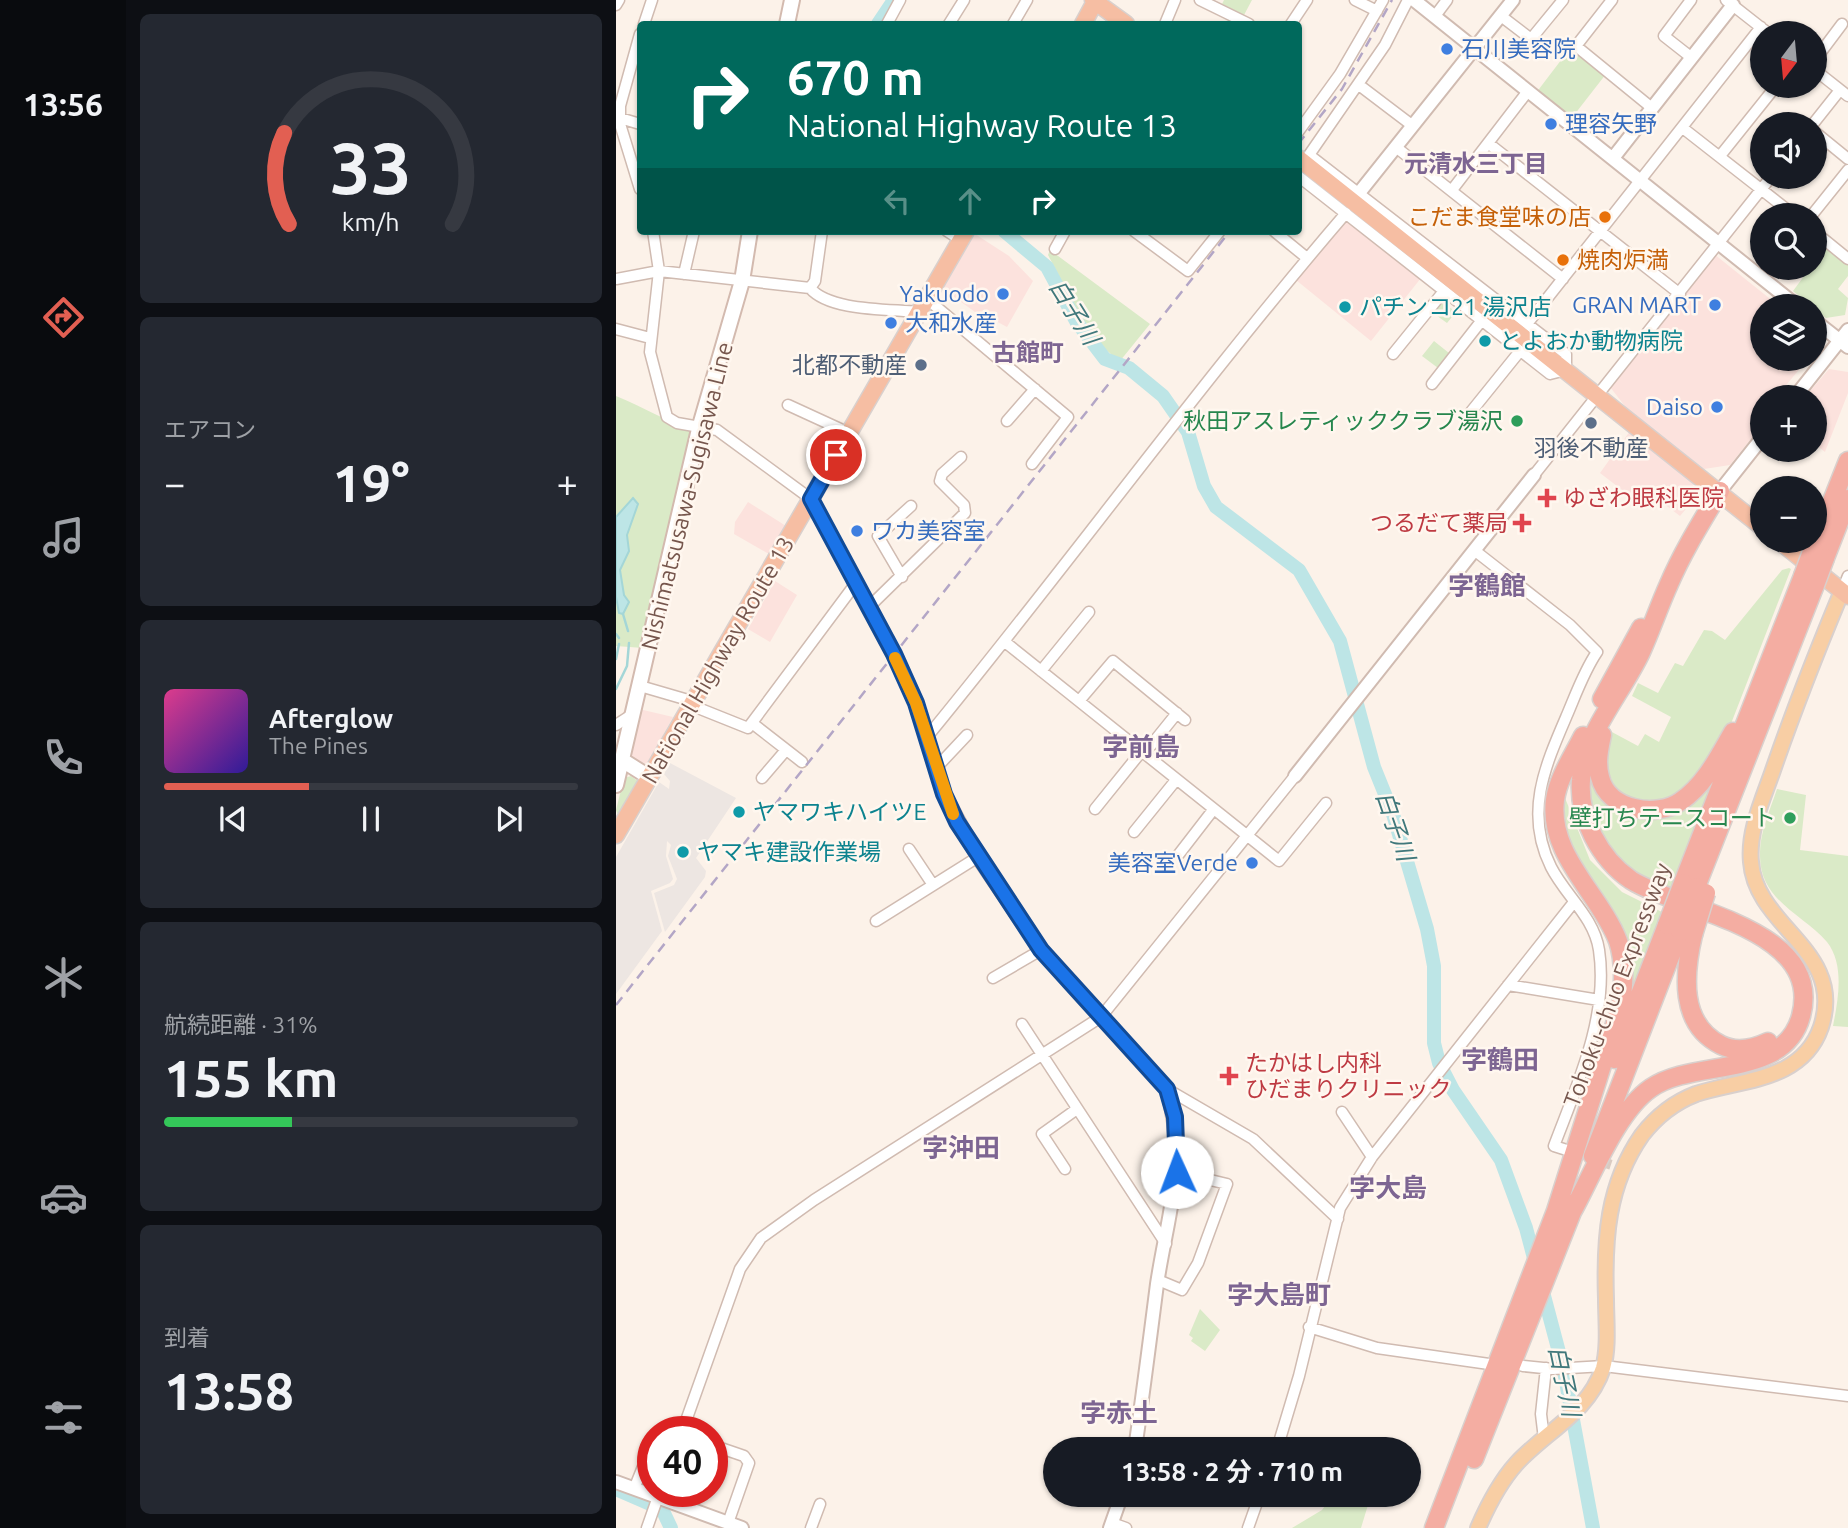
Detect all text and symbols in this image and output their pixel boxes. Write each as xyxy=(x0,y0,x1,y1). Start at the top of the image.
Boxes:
north arrow xyxy=(1750,21,1827,98)
map controls xyxy=(1750,21,1827,553)
place label: 石川美容院 xyxy=(1461,36,1576,61)
marker: 石川美容院 xyxy=(1439,41,1455,57)
icon: right xyxy=(672,49,763,140)
text: 670 m xyxy=(787,49,924,104)
text: 13:56 xyxy=(23,86,103,122)
text: National Highway Route 13 xyxy=(787,107,1177,143)
place label: 理容矢野 xyxy=(1565,111,1657,136)
button: sound xyxy=(1750,112,1827,189)
marker: 理容矢野 xyxy=(1543,116,1559,132)
text: 33 xyxy=(330,127,412,209)
district label: 元清水三丁目 xyxy=(1404,150,1548,177)
icon: left xyxy=(878,182,916,220)
icon: ahead xyxy=(951,182,989,220)
icon: right xyxy=(1024,182,1062,220)
button: search xyxy=(1750,203,1827,280)
place label: こだま食堂味の店 xyxy=(1407,204,1591,229)
text: km/h xyxy=(342,208,400,236)
marker: こだま食堂味の店 xyxy=(1597,209,1613,225)
place label: 焼肉炉満 xyxy=(1577,247,1669,272)
marker: 焼肉炉満 xyxy=(1555,252,1571,268)
water label: 白子川 xyxy=(1044,274,1107,352)
place label: Yakuodo xyxy=(900,281,989,306)
marker: Yakuodo xyxy=(995,286,1011,302)
place label: GRAN MART xyxy=(1572,292,1701,317)
icon: directions xyxy=(39,293,88,342)
place label: パチンコ21 湯沢店 xyxy=(1359,294,1551,319)
button: layers xyxy=(1750,294,1827,371)
marker: GRAN MART xyxy=(1707,297,1723,313)
marker: パチンコ21 湯沢店 xyxy=(1337,299,1353,315)
place label: 大和水産 xyxy=(905,310,997,335)
marker: 大和水産 xyxy=(883,315,899,331)
place label: とよおか動物病院 xyxy=(1499,328,1683,353)
marker: とよおか動物病院 xyxy=(1477,333,1493,349)
street label: Nishimatsusawa-Sugisawa Line xyxy=(636,339,737,652)
district label: 古館町 xyxy=(992,339,1064,366)
place label: 北都不動産 xyxy=(792,352,907,377)
marker: 北都不動産 xyxy=(913,357,929,373)
button: + xyxy=(1750,385,1827,462)
place label: Daiso xyxy=(1646,394,1703,419)
marker: Daiso xyxy=(1709,399,1725,415)
place label: 秋田アスレティッククラブ湯沢 xyxy=(1183,408,1503,433)
marker: 秋田アスレティッククラブ湯沢 xyxy=(1509,413,1525,429)
marker: 羽後不動産 xyxy=(1583,415,1599,431)
text: エアコン xyxy=(164,417,256,442)
pin xyxy=(806,425,866,485)
place label: 羽後不動産 xyxy=(1534,435,1649,460)
icon: arrive xyxy=(817,436,855,474)
text: 19° xyxy=(332,454,410,512)
text: − xyxy=(164,462,185,504)
text: + xyxy=(557,462,578,504)
button: − xyxy=(1750,476,1827,553)
place label: ゆざわ眼科医院 xyxy=(1563,485,1724,510)
marker: ゆざわ眼科医院 xyxy=(1537,488,1557,508)
place label: つるだて薬局 xyxy=(1370,510,1508,535)
icon: music xyxy=(39,513,88,562)
marker: つるだて薬局 xyxy=(1514,515,1530,531)
place label: ワカ美容室 xyxy=(871,518,986,543)
marker: ワカ美容室 xyxy=(849,523,865,539)
street label: National Highway Route 13 xyxy=(637,532,798,787)
district label: 字鶴館 xyxy=(1448,571,1526,600)
text: Afterglow xyxy=(269,704,393,733)
district label: 字前島 xyxy=(1102,732,1180,761)
icon: phone xyxy=(39,733,88,782)
text: The Pines xyxy=(269,733,368,758)
water label: 白子川 xyxy=(1371,787,1421,867)
place label: ヤマワキハイツE xyxy=(753,799,926,824)
icon: previous xyxy=(214,800,252,838)
icon: pause xyxy=(352,800,390,838)
icon: next xyxy=(490,800,528,838)
marker: ヤマワキハイツE xyxy=(731,804,747,820)
place label: 壁打ちテニスコート xyxy=(1569,805,1776,830)
marker: 壁打ちテニスコート xyxy=(1782,810,1798,826)
place label: ヤマキ建設作業場 xyxy=(697,839,881,864)
marker: ヤマキ建設作業場 xyxy=(675,844,691,860)
place label: 美容室Verde xyxy=(1108,850,1238,875)
marker: 美容室Verde xyxy=(1244,855,1260,871)
street label: Tohoku-chuo Expressway xyxy=(1558,859,1675,1110)
icon: climate xyxy=(39,953,88,1002)
text: 航続距離 · 31% xyxy=(164,1012,317,1037)
district label: 字鶴田 xyxy=(1461,1045,1539,1074)
text: 155 km xyxy=(164,1049,338,1107)
place label: たかはし内科 ひだまりクリニック xyxy=(1245,1050,1452,1101)
marker: たかはし内科 ひだまりクリニック xyxy=(1219,1066,1239,1086)
district label: 字沖田 xyxy=(922,1133,1000,1162)
position arrow xyxy=(1140,1135,1214,1209)
icon: car xyxy=(39,1173,88,1222)
district label: 字大島 xyxy=(1349,1173,1427,1202)
district label: 字大島町 xyxy=(1227,1280,1331,1309)
text: 到着 xyxy=(164,1325,210,1350)
water label: 白子川 xyxy=(1544,1343,1586,1422)
text: 13:58 xyxy=(164,1362,294,1420)
icon: filters xyxy=(39,1393,88,1442)
district label: 字赤土 xyxy=(1080,1398,1158,1427)
speed limit sign: 40 xyxy=(637,1416,728,1507)
text: 13:58 · 2 分 · 710 m xyxy=(1121,1457,1343,1486)

